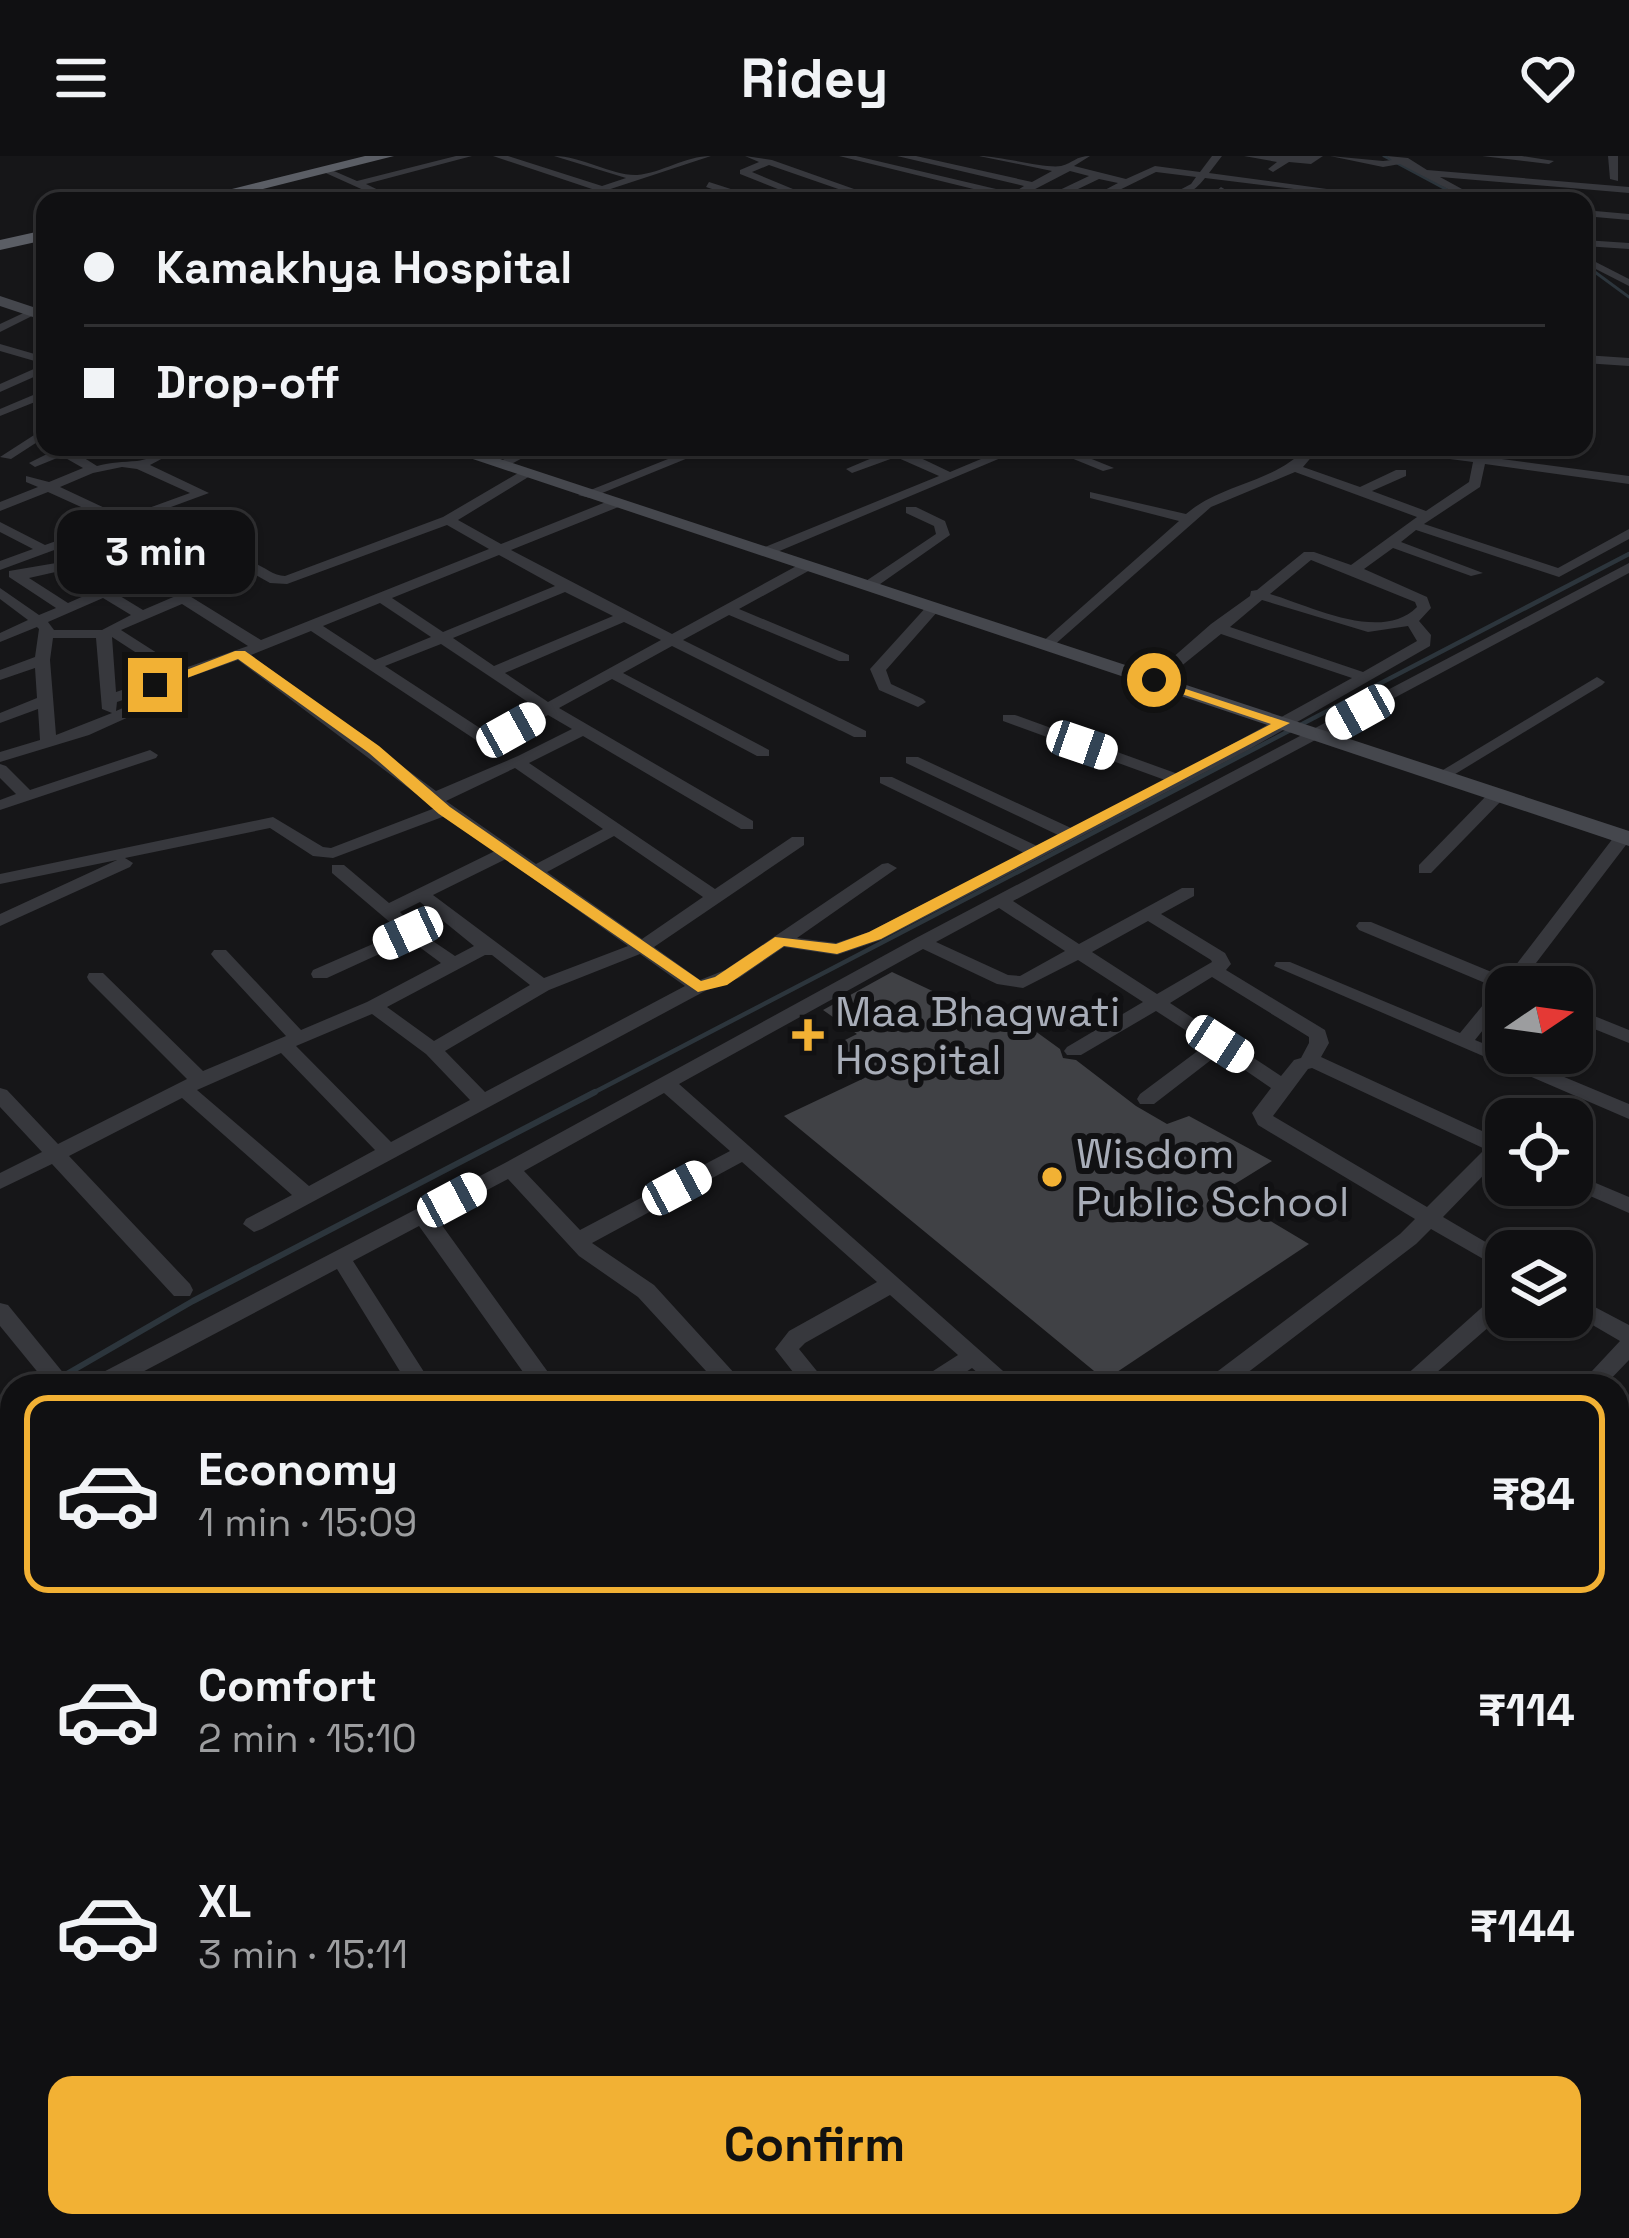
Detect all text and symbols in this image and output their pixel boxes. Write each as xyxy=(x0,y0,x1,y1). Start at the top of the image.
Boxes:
text: Ridey xyxy=(741,44,888,113)
icon: menu xyxy=(48,45,114,111)
icon: heart xyxy=(1515,45,1581,111)
text: Kamakhya Hospital xyxy=(156,239,572,296)
text: Drop-off xyxy=(156,354,340,411)
callout: 3 min xyxy=(56,511,254,595)
text: 3 min xyxy=(105,527,207,576)
route start xyxy=(1127,653,1181,707)
route end xyxy=(128,658,182,712)
car xyxy=(1320,679,1400,745)
car xyxy=(471,697,551,763)
car xyxy=(1042,716,1122,774)
car xyxy=(368,901,448,965)
north arrow xyxy=(1485,966,1593,1074)
map controls xyxy=(1485,966,1593,1338)
place label: Maa Bhagwati Hospital xyxy=(835,985,1120,1086)
car xyxy=(1180,1009,1260,1079)
marker: Maa Bhagwati Hospital xyxy=(792,1019,824,1051)
button: locate xyxy=(1485,1098,1593,1206)
place label: Wisdom Public School xyxy=(1076,1127,1349,1228)
car xyxy=(637,1155,717,1221)
marker: Wisdom Public School xyxy=(1039,1164,1065,1190)
car xyxy=(412,1167,492,1233)
button: layers xyxy=(1485,1230,1593,1338)
icon: car xyxy=(54,1440,162,1548)
text: Economy xyxy=(198,1441,398,1498)
text: ₹84 xyxy=(1491,1466,1575,1523)
text: 1 min · 15:09 xyxy=(198,1498,417,1547)
icon: car xyxy=(54,1656,162,1764)
text: Comfort xyxy=(198,1657,377,1714)
text: ₹114 xyxy=(1478,1682,1575,1739)
text: 2 min · 15:10 xyxy=(198,1714,417,1763)
icon: car xyxy=(54,1872,162,1980)
text: XL xyxy=(198,1873,251,1930)
text: ₹144 xyxy=(1469,1898,1575,1955)
text: 3 min · 15:11 xyxy=(198,1930,408,1979)
button: Confirm xyxy=(48,2076,1581,2214)

